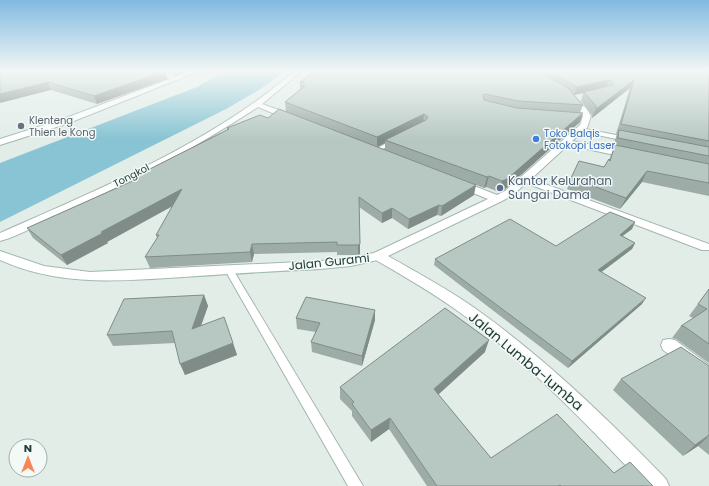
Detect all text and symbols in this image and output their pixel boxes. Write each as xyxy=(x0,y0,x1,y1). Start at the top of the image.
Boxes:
place label: Klenteng Thien Ie Kong xyxy=(29,113,95,140)
marker: Klenteng Thien Ie Kong xyxy=(16,121,26,131)
place label: Toko Balqis Fotokopi Laser xyxy=(544,126,615,153)
marker: Toko Balqis Fotokopi Laser xyxy=(531,134,541,144)
street label: Tongkol xyxy=(110,160,152,191)
place label: Kantor Kelurahan Sungai Dama xyxy=(508,172,612,203)
marker: Kantor Kelurahan Sungai Dama xyxy=(495,183,505,193)
street label: Jalan Gurami xyxy=(288,249,370,274)
street label: Jalan Lumba-lumba xyxy=(464,307,588,415)
north arrow xyxy=(8,438,48,478)
text: N xyxy=(24,440,32,456)

